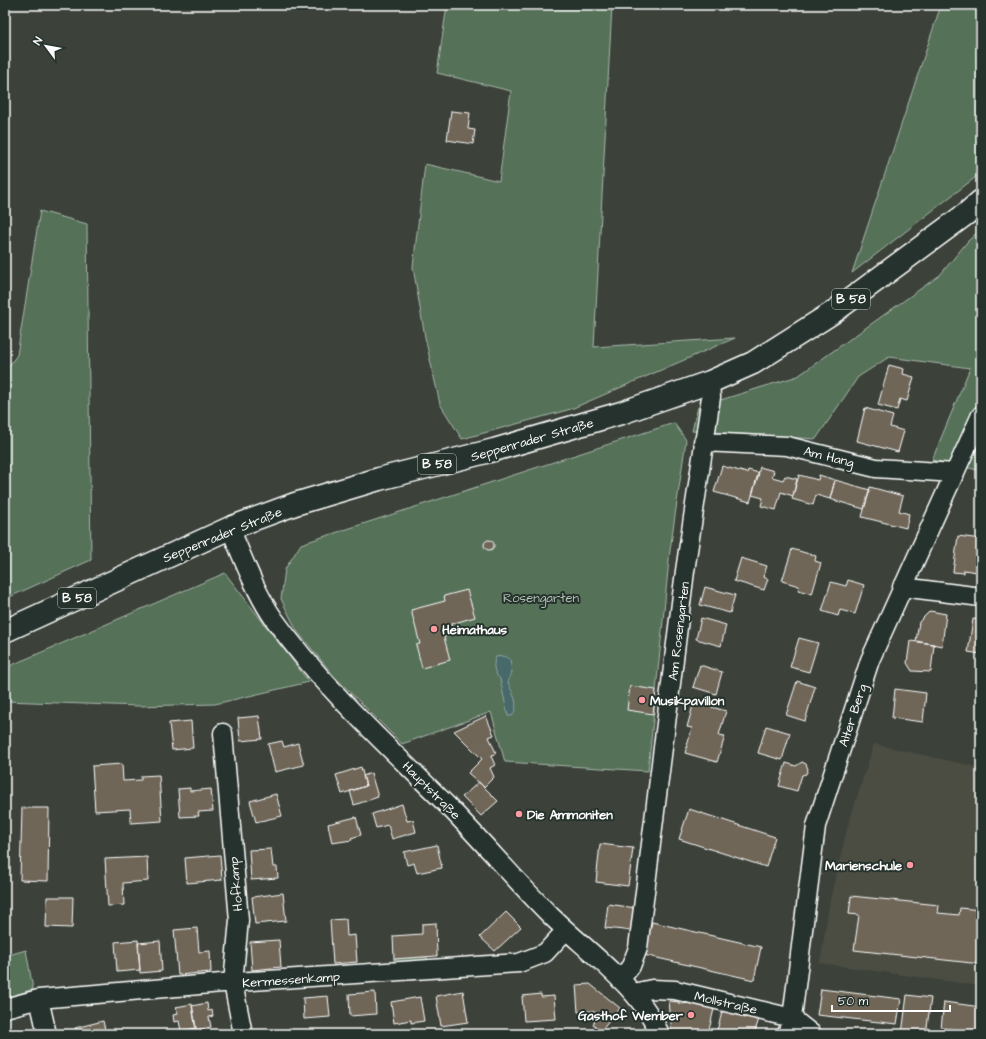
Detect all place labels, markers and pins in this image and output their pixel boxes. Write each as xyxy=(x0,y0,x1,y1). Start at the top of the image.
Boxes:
place label: Heimathaus xyxy=(442,621,508,639)
marker: Heimathaus xyxy=(429,624,439,634)
place label: Musikpavillon xyxy=(650,692,725,711)
marker: Musikpavillon xyxy=(637,695,647,705)
place label: Die Ammoniten xyxy=(527,806,613,824)
marker: Die Ammoniten xyxy=(514,809,524,819)
place label: Marienschule xyxy=(825,857,902,875)
marker: Marienschule xyxy=(905,860,915,870)
place label: Gasthof Wember xyxy=(578,1007,684,1025)
marker: Gasthof Wember xyxy=(686,1010,696,1020)

